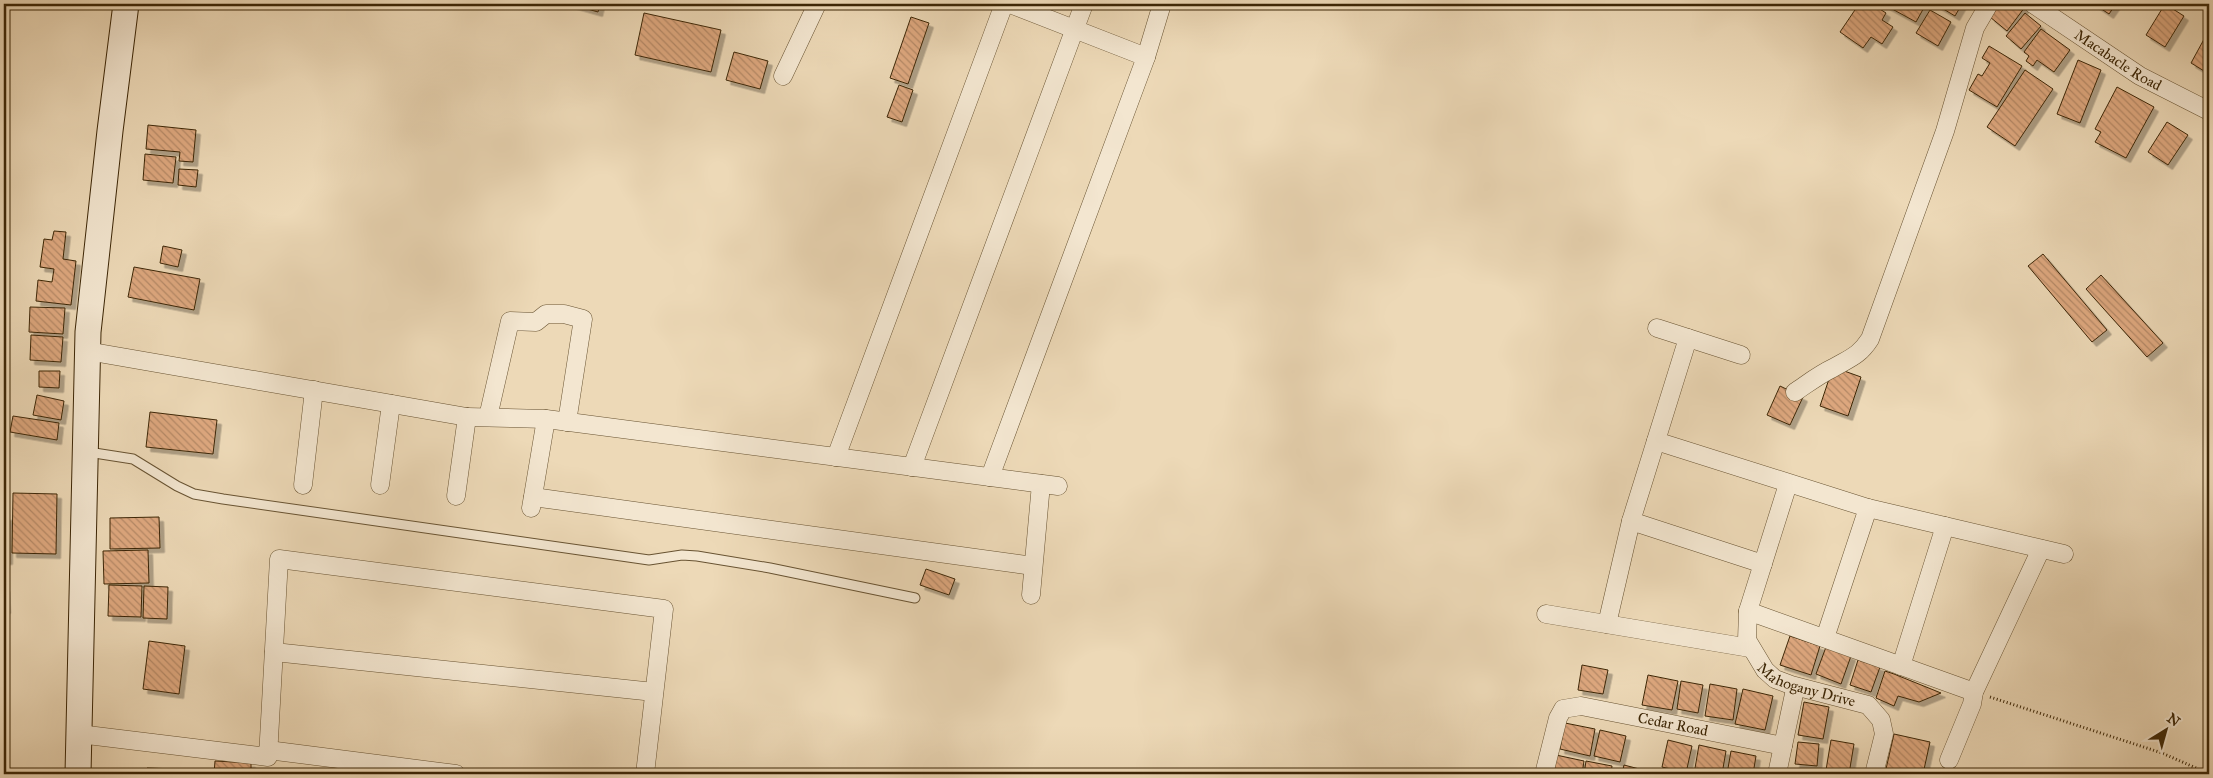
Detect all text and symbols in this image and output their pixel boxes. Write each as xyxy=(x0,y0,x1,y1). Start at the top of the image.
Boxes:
street label: Macabacle Road xyxy=(2071,26,2165,95)
street label: Mahogany Drive xyxy=(1754,659,1857,710)
north arrow xyxy=(2140,706,2190,756)
street label: Cedar Road xyxy=(1636,708,1710,740)
text: N xyxy=(2164,710,2183,730)

